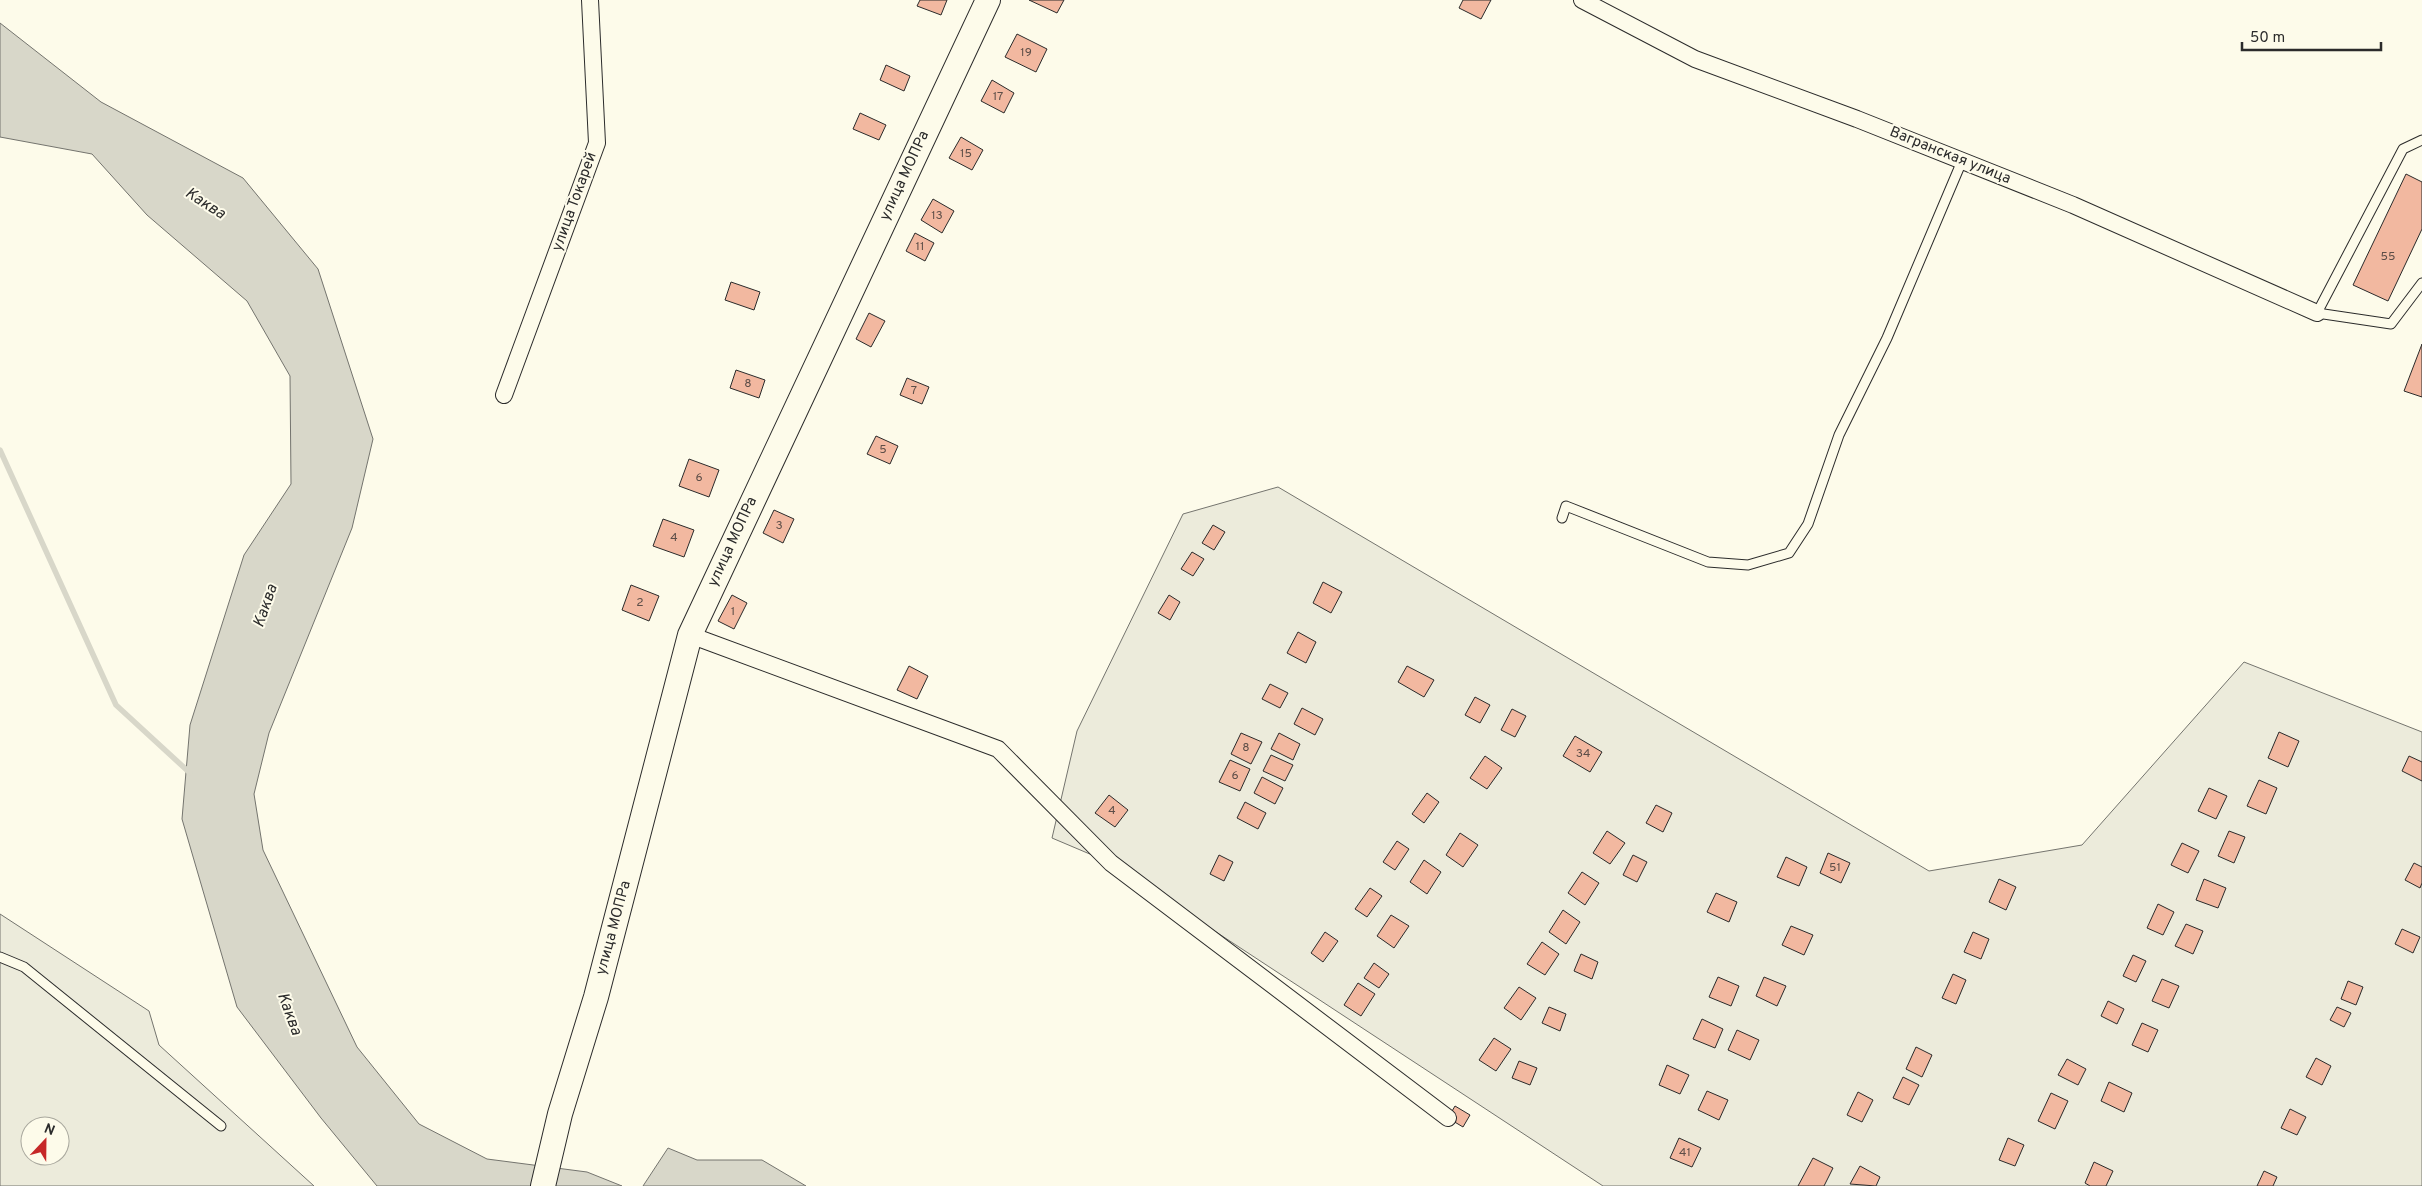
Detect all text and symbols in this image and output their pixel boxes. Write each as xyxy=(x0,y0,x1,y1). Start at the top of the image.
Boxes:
scale bar xyxy=(2242,20,2381,52)
text: 50 m xyxy=(2250,29,2285,48)
house number: 19 xyxy=(1020,45,1032,61)
house number: 17 xyxy=(993,89,1003,105)
street label: Вагранская улица xyxy=(1887,123,2013,189)
street label: улица МОПРа xyxy=(876,128,934,224)
house number: 15 xyxy=(960,146,972,162)
street label: улица Токарей xyxy=(548,150,602,254)
water label: Каква xyxy=(181,184,230,225)
house number: 13 xyxy=(931,208,943,224)
house number: 11 xyxy=(916,239,924,255)
house number: 55 xyxy=(2381,249,2395,265)
house number: 8 xyxy=(744,376,752,392)
house number: 7 xyxy=(911,383,917,399)
house number: 5 xyxy=(879,442,887,458)
house number: 6 xyxy=(695,470,703,486)
street label: улица МОПРа xyxy=(704,494,762,590)
house number: 3 xyxy=(775,518,783,534)
house number: 4 xyxy=(670,530,678,546)
water label: Каква xyxy=(249,581,283,630)
house number: 2 xyxy=(636,595,644,611)
house number: 1 xyxy=(731,604,735,620)
house number: 8 xyxy=(1242,740,1250,756)
house number: 34 xyxy=(1576,746,1590,762)
house number: 6 xyxy=(1231,768,1239,784)
house number: 4 xyxy=(1108,803,1116,819)
house number: 51 xyxy=(1829,860,1841,876)
street label: улица МОПРа xyxy=(592,879,636,977)
water label: Каква xyxy=(272,990,306,1039)
north arrow xyxy=(20,1116,70,1166)
text: N xyxy=(41,1121,57,1140)
house number: 41 xyxy=(1679,1145,1691,1161)

